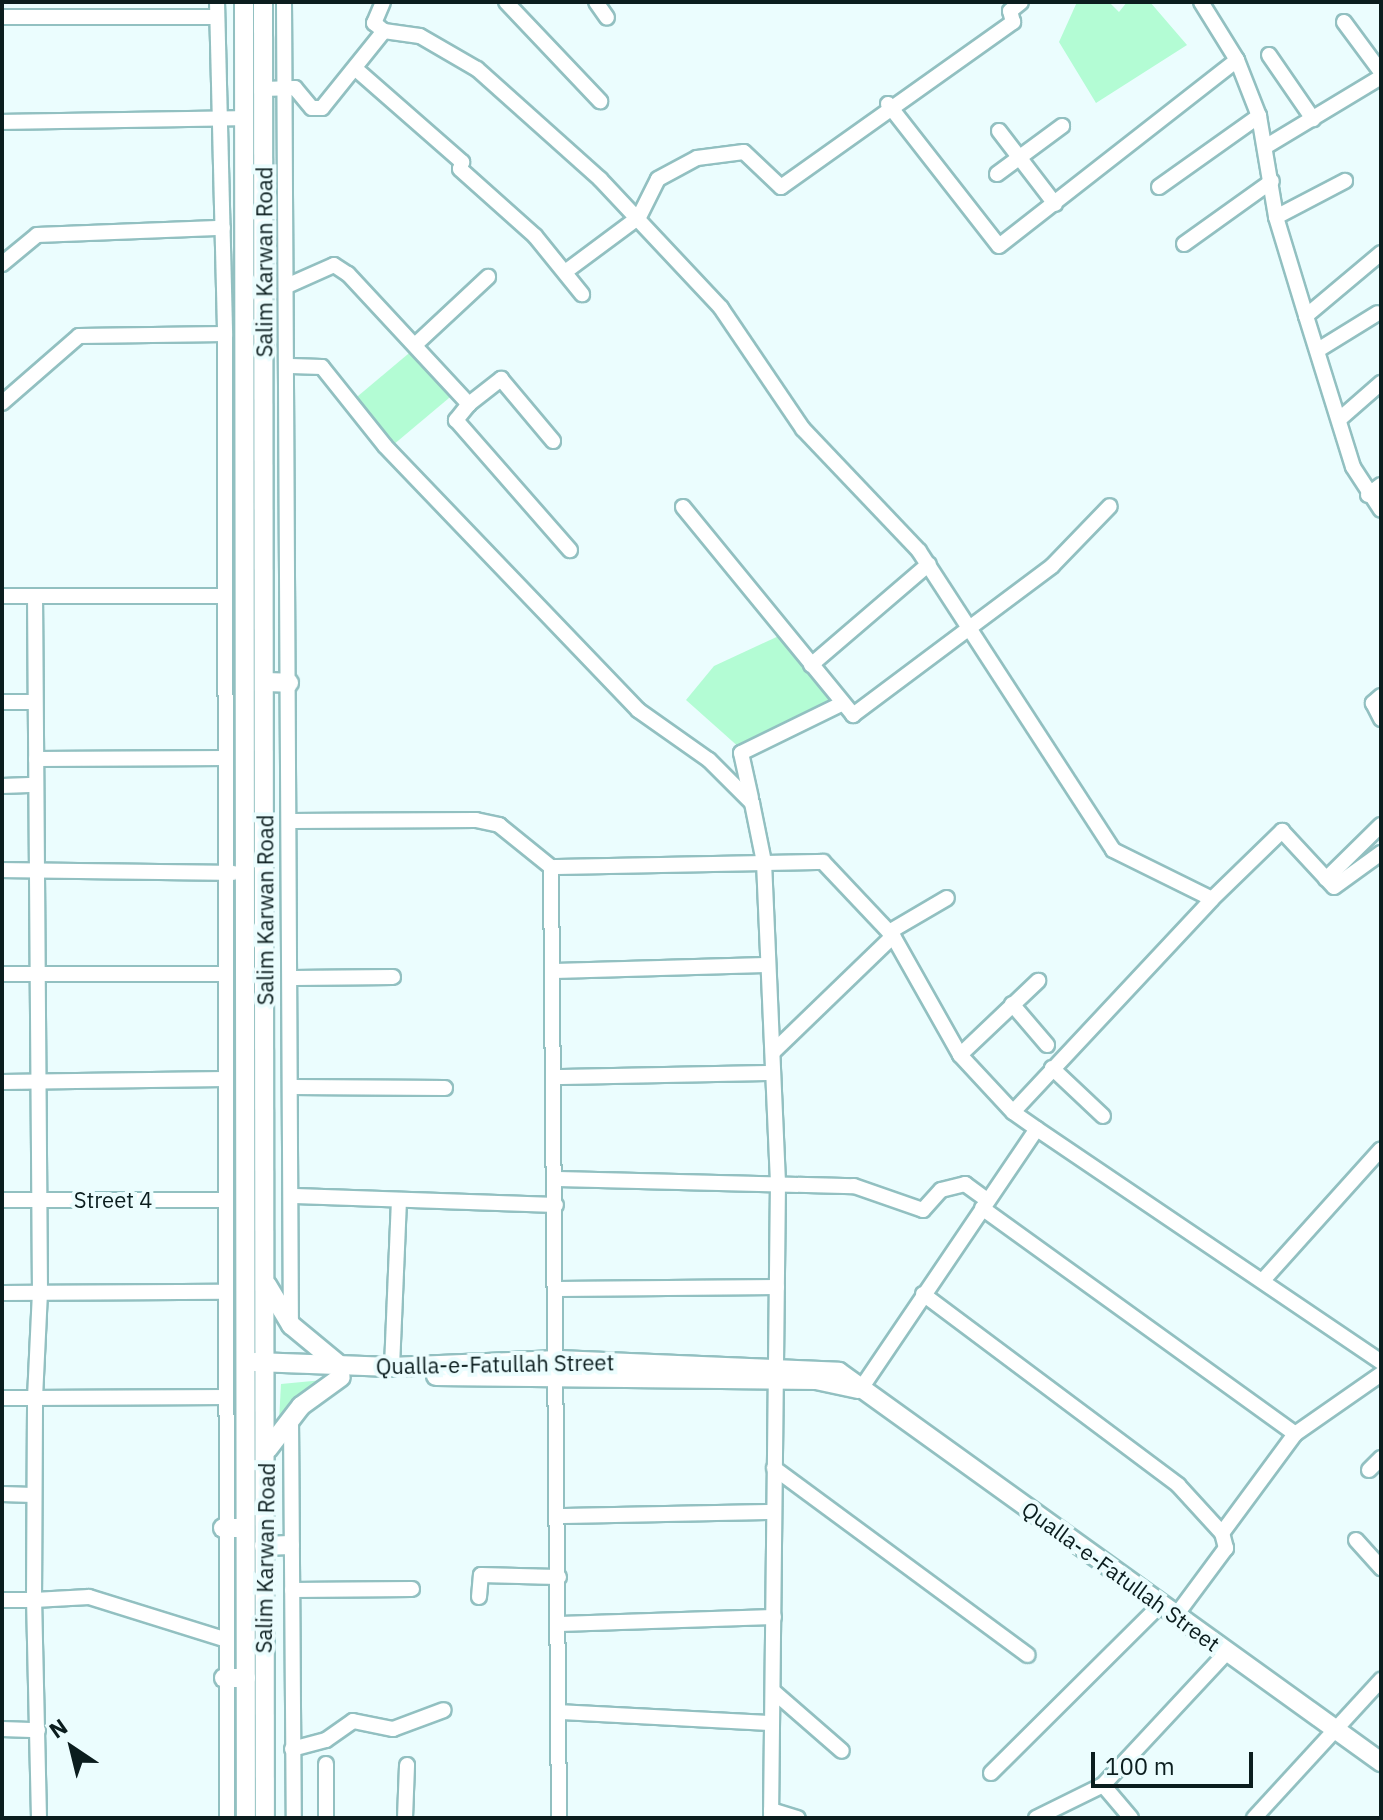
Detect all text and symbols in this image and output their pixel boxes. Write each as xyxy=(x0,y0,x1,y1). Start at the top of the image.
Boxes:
street label: Salim Karwan Road xyxy=(251,167,277,357)
street label: Salim Karwan Road xyxy=(252,815,278,1005)
street label: Street 4 xyxy=(74,1187,152,1213)
street label: Qualla-e-Fatullah Street xyxy=(376,1349,614,1379)
street label: Salim Karwan Road xyxy=(250,1462,280,1654)
street label: Qualla-e-Fatullah Street xyxy=(1017,1495,1225,1657)
north arrow xyxy=(32,1708,112,1788)
text: N xyxy=(43,1711,73,1744)
scale bar xyxy=(1095,1736,1257,1786)
text: 100 m xyxy=(1105,1750,1175,1782)

